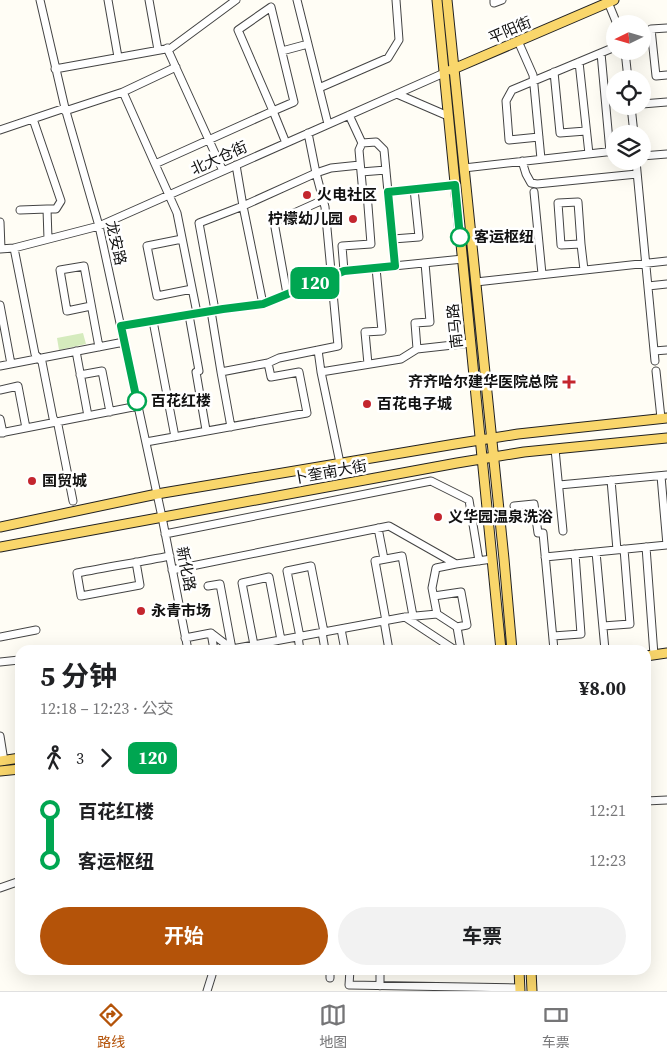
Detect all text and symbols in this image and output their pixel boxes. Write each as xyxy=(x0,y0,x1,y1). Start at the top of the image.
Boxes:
street label: 平阳街 xyxy=(485,11,535,48)
north arrow xyxy=(606,15,651,60)
map controls xyxy=(606,15,651,170)
button: locate xyxy=(606,70,651,115)
button: layers xyxy=(606,125,651,170)
street label: 北大仓街 xyxy=(187,136,250,179)
place label: 火电社区 xyxy=(317,184,377,205)
marker: 火电社区 xyxy=(301,189,313,201)
place label: 柠檬幼儿园 xyxy=(268,208,343,229)
marker: 柠檬幼儿园 xyxy=(347,213,359,225)
street label: 龙安路 xyxy=(101,219,132,267)
place label: 客运枢纽 xyxy=(474,226,534,247)
marker: 客运枢纽 xyxy=(450,227,470,247)
line badge: 120 xyxy=(286,267,344,299)
text: 120 xyxy=(300,270,330,295)
street label: 南马路 xyxy=(442,303,467,350)
place label: 齐齐哈尔建华医院总院 xyxy=(408,371,558,392)
marker: 齐齐哈尔建华医院总院 xyxy=(562,375,576,389)
place label: 百花红楼 xyxy=(151,390,211,411)
marker: 百花红楼 xyxy=(127,391,147,411)
place label: 百花电子城 xyxy=(377,393,452,414)
marker: 百花电子城 xyxy=(361,398,373,410)
street label: 卜奎南大街 xyxy=(291,455,369,488)
place label: 国贸城 xyxy=(42,470,87,491)
marker: 国贸城 xyxy=(26,475,38,487)
place label: 义华园温泉洗浴 xyxy=(448,506,553,527)
marker: 义华园温泉洗浴 xyxy=(432,511,444,523)
street label: 新化路 xyxy=(172,545,201,593)
place label: 永青市场 xyxy=(151,600,211,621)
marker: 永青市场 xyxy=(135,605,147,617)
text: 5 分钟 xyxy=(40,657,117,695)
text: ¥8.00 xyxy=(579,675,626,701)
text: 12:18 – 12:23 · 公交 xyxy=(40,697,174,719)
icon: walk xyxy=(40,744,68,772)
icon: forward xyxy=(92,744,120,772)
text: 120 xyxy=(138,745,167,770)
text: 3 xyxy=(76,747,84,769)
text: 百花红楼 xyxy=(78,798,154,824)
text: 12:21 xyxy=(589,799,626,821)
text: 客运枢纽 xyxy=(78,848,154,874)
text: 12:23 xyxy=(589,849,626,871)
button: 开始 xyxy=(40,907,328,965)
button: 车票 xyxy=(338,907,626,965)
tab: 路线 xyxy=(97,1001,125,1052)
tab: 地图 xyxy=(319,1001,347,1052)
tab: 车票 xyxy=(542,1001,570,1052)

